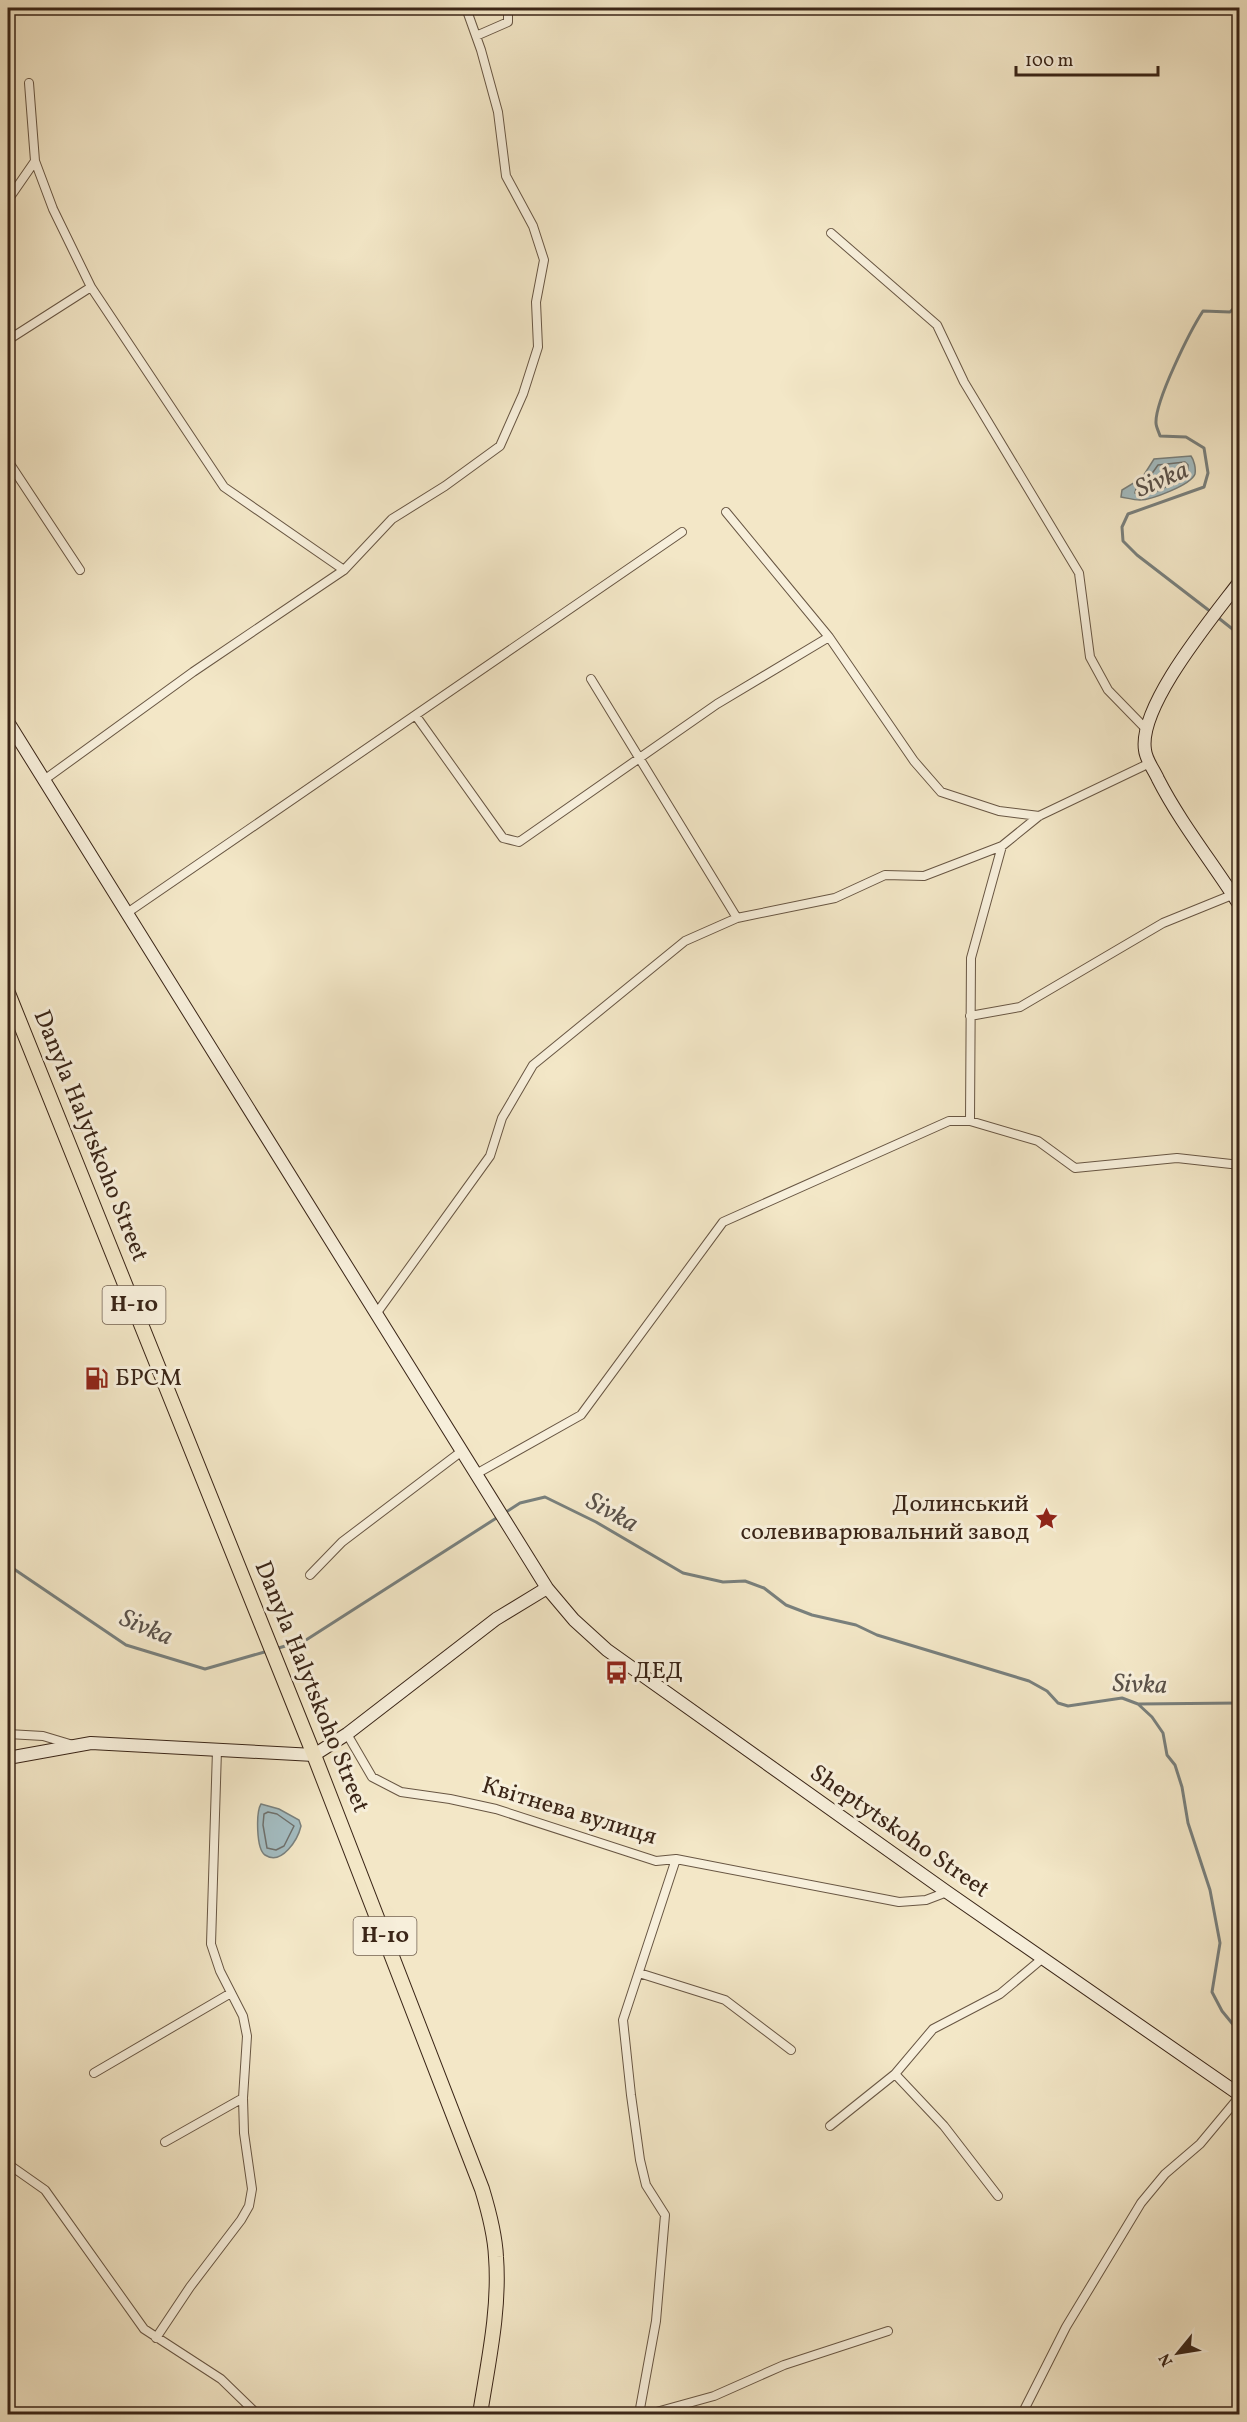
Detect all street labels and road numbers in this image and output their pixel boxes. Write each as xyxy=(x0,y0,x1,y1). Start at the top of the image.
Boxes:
street label: Danyla Halytskoho Street xyxy=(24,1005,156,1267)
road number: Н-10 xyxy=(102,1286,166,1324)
street label: Danyla Halytskoho Street xyxy=(245,1556,377,1818)
street label: Sheptytskoho Street xyxy=(802,1757,996,1907)
street label: Квітнева вулиця xyxy=(477,1769,661,1855)
road number: Н-10 xyxy=(354,1917,416,1955)

